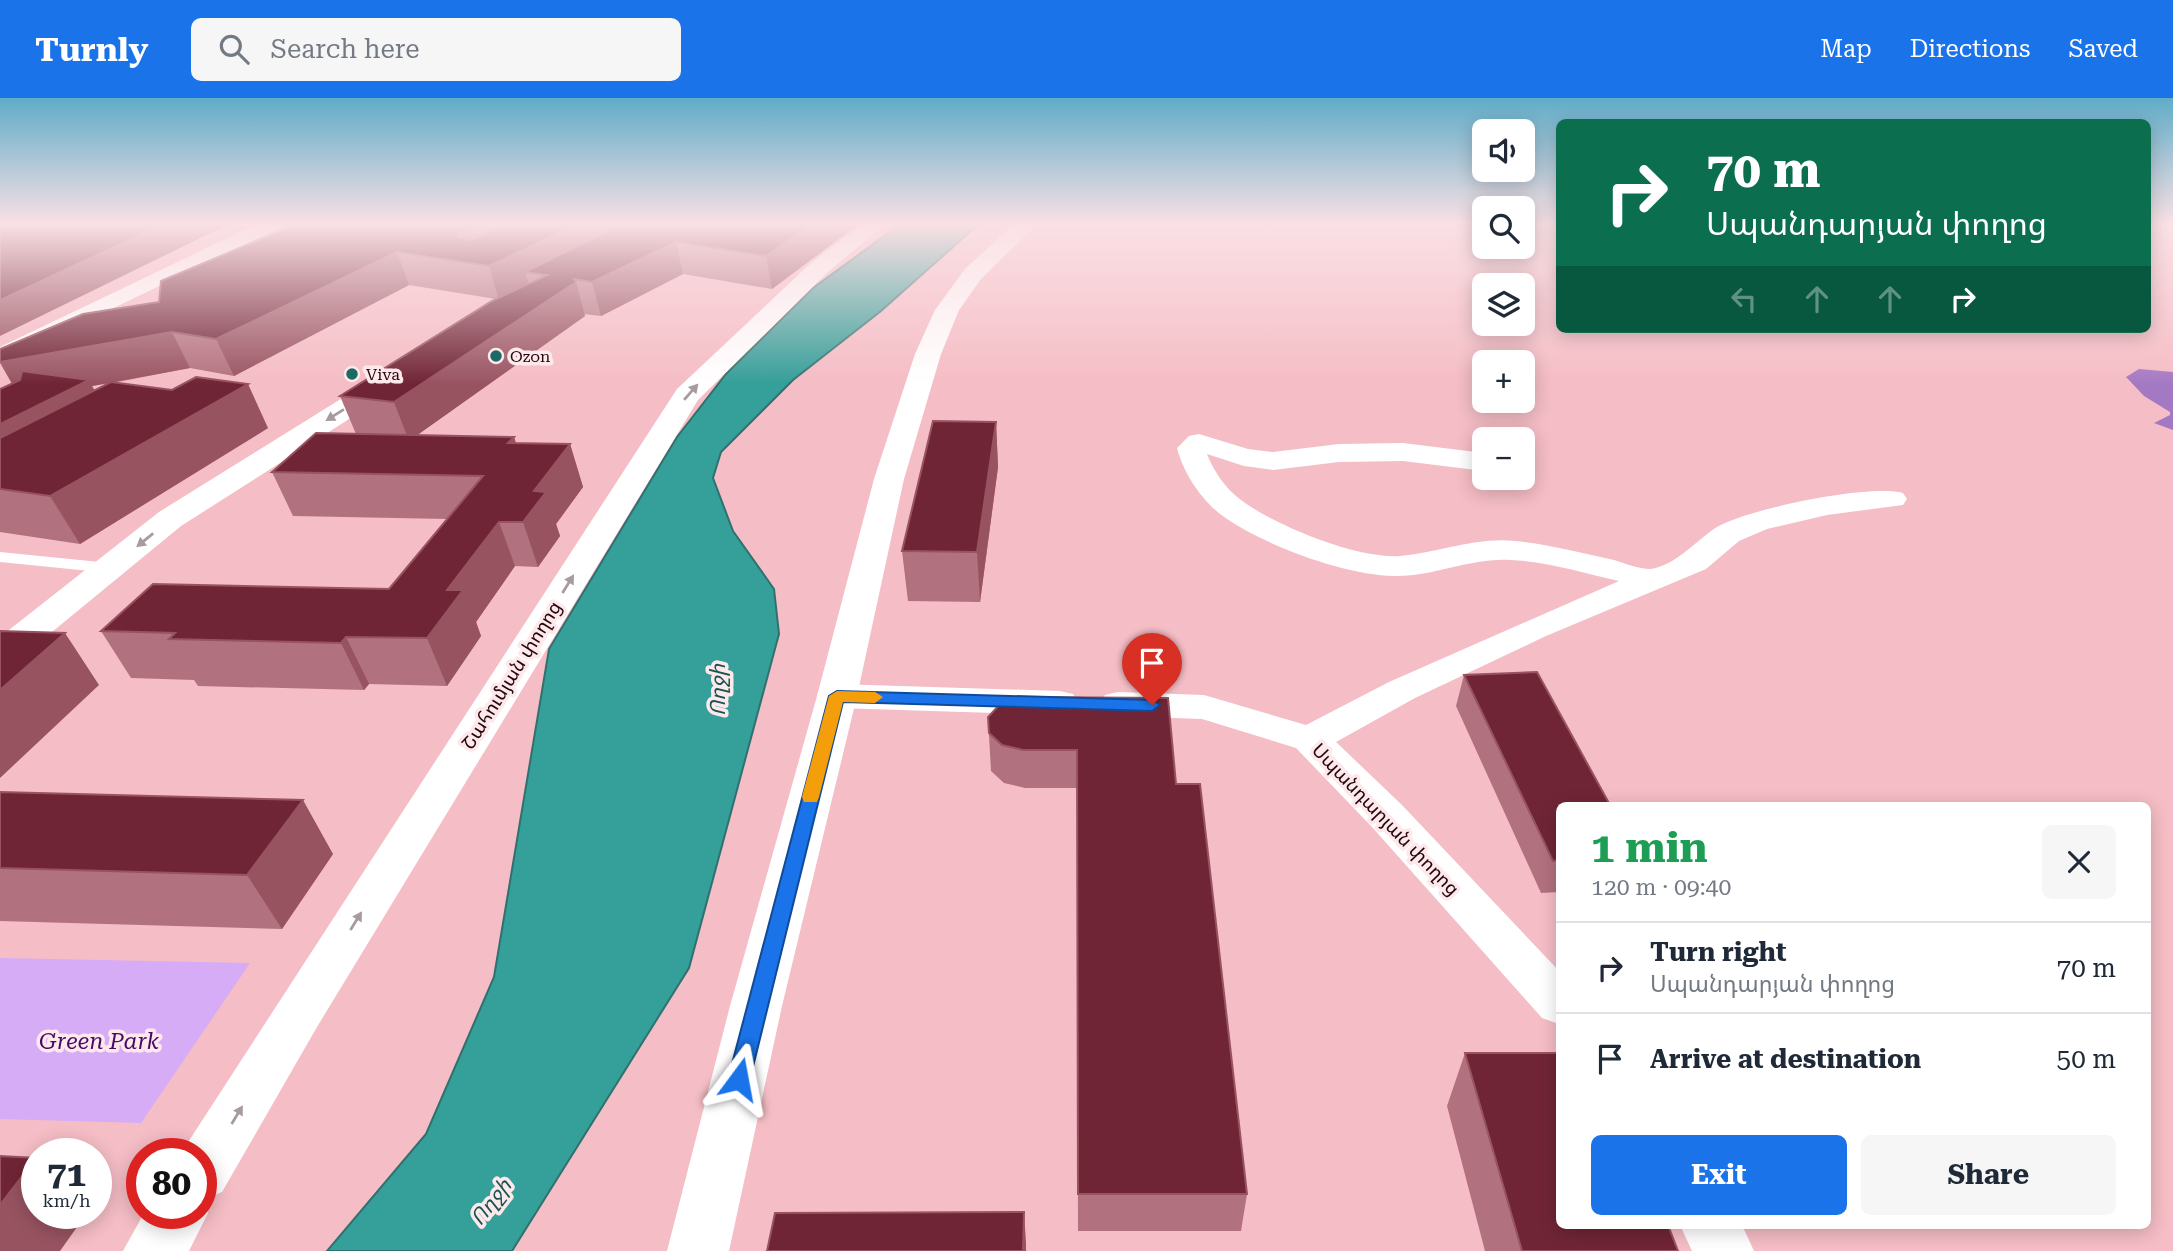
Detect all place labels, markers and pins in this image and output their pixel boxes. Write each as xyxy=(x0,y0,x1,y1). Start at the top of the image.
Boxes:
place label: Ozon xyxy=(510,347,550,366)
marker: Ozon xyxy=(488,348,504,364)
place label: Viva xyxy=(366,365,400,384)
marker: Viva xyxy=(344,366,360,382)
pin xyxy=(1122,633,1182,705)

